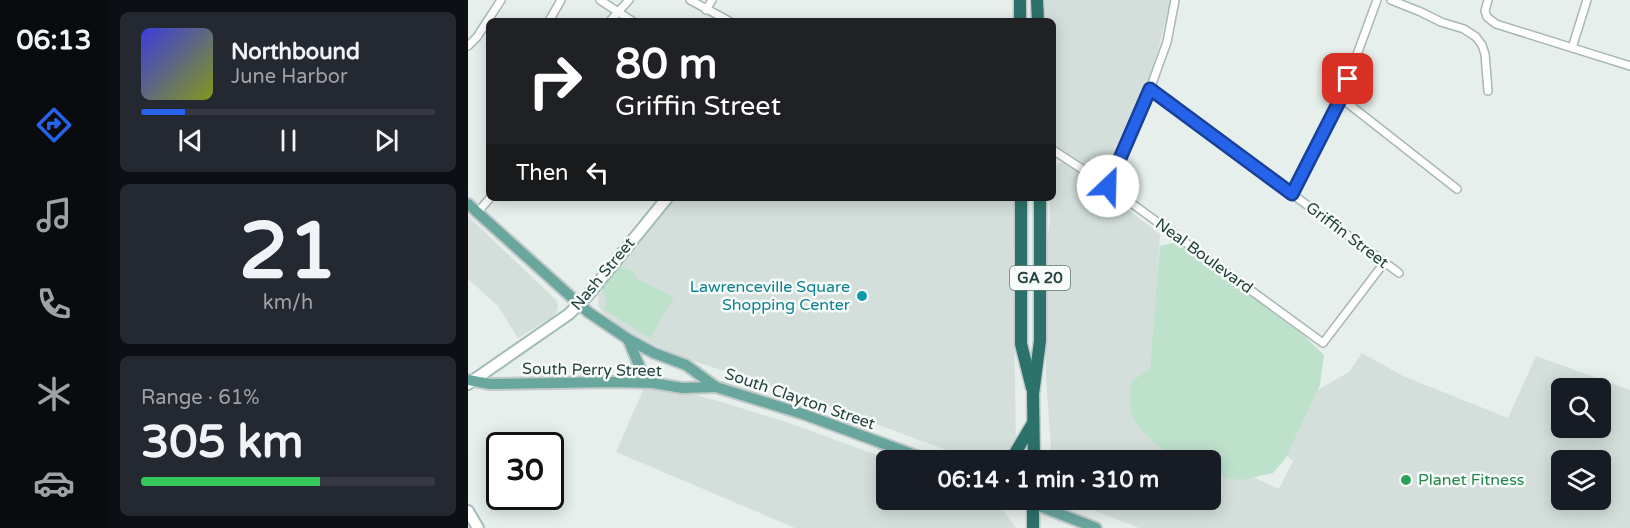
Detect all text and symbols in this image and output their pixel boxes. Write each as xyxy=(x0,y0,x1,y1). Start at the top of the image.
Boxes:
text: 06:13 xyxy=(17,24,91,57)
text: Northbound xyxy=(231,39,360,65)
text: 80 m xyxy=(615,39,717,90)
icon: right xyxy=(516,42,594,120)
pin xyxy=(1322,53,1373,104)
icon: arrive xyxy=(1331,62,1364,95)
text: June Harbor xyxy=(231,65,348,89)
text: Griffin Street xyxy=(615,90,781,123)
icon: directions xyxy=(33,104,75,146)
icon: previous xyxy=(174,124,207,157)
icon: pause xyxy=(272,124,305,157)
icon: next xyxy=(370,124,403,157)
position arrow xyxy=(1076,154,1140,218)
icon: left xyxy=(581,156,614,189)
text: Then xyxy=(516,160,569,186)
icon: music xyxy=(33,194,75,236)
street label: Griffin Street xyxy=(1302,197,1392,273)
text: 21 xyxy=(239,205,337,299)
street label: Neal Boulevard xyxy=(1151,214,1257,298)
street label: Nash Street xyxy=(567,233,639,315)
road number: GA 20 xyxy=(1010,266,1070,290)
place label: Lawrenceville Square Shopping Center xyxy=(690,277,851,315)
icon: phone xyxy=(33,283,75,325)
marker: Lawrenceville Square Shopping Center xyxy=(855,289,869,303)
text: km/h xyxy=(263,291,313,315)
street label: South Perry Street xyxy=(522,359,662,381)
street label: South Clayton Street xyxy=(722,364,878,434)
icon: climate xyxy=(33,373,75,415)
map controls xyxy=(1551,378,1611,510)
button: search xyxy=(1551,378,1611,438)
text: Range · 61% xyxy=(141,386,260,410)
text: 305 km xyxy=(141,416,303,470)
speed limit sign: 30 xyxy=(486,432,564,510)
button: layers xyxy=(1551,450,1611,510)
icon: car xyxy=(33,462,75,504)
text: 06:14 · 1 min · 310 m xyxy=(938,467,1159,493)
place label: Planet Fitness xyxy=(1418,470,1525,490)
marker: Planet Fitness xyxy=(1399,473,1413,487)

